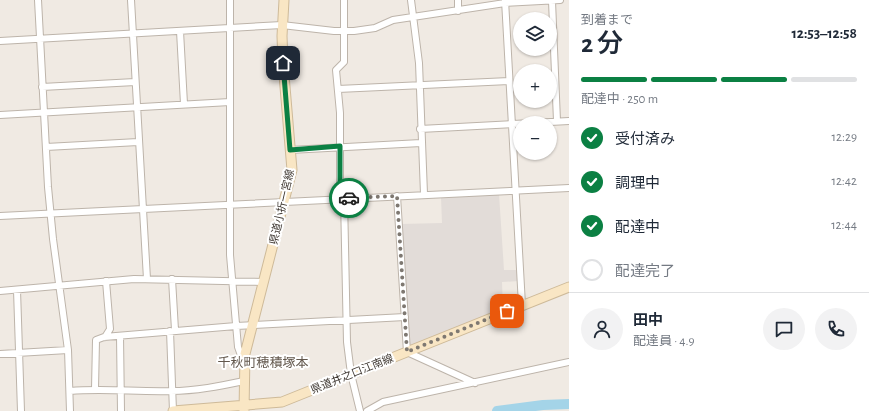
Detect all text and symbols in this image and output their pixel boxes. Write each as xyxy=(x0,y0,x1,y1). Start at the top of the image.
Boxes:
map controls xyxy=(513,12,557,160)
button: layers xyxy=(513,12,557,56)
text: 到着まで xyxy=(581,14,633,27)
text: 12:53–12:58 xyxy=(791,26,857,41)
text: 2 分 xyxy=(581,31,623,57)
pin xyxy=(266,46,300,80)
icon: home xyxy=(272,52,294,74)
button: + xyxy=(513,64,557,108)
text: 配達中 · 250 m xyxy=(581,93,658,106)
button: − xyxy=(513,116,557,160)
icon: check xyxy=(581,127,603,149)
text: 12:29 xyxy=(832,131,857,144)
text: 受付済み xyxy=(615,132,675,147)
street label: 県道小折一宮線 xyxy=(267,168,296,246)
icon: check xyxy=(581,171,603,193)
text: 12:42 xyxy=(831,175,857,188)
text: 調理中 xyxy=(615,176,660,191)
courier xyxy=(329,178,369,218)
icon: car xyxy=(338,187,360,209)
icon: check xyxy=(581,215,603,237)
text: 12:44 xyxy=(831,219,857,232)
text: 配達中 xyxy=(615,220,660,235)
text: 配達完了 xyxy=(615,264,675,279)
pin xyxy=(490,294,524,328)
icon: bag xyxy=(496,300,518,322)
button: person xyxy=(581,308,623,350)
button: chat xyxy=(763,308,805,350)
button: phone xyxy=(815,308,857,350)
text: 田中 xyxy=(633,313,663,328)
text: 配達員 · 4.9 xyxy=(633,335,695,348)
street label: 県道井之口江南線 xyxy=(309,351,395,396)
district label: 千秋町穂積塚本 xyxy=(217,356,309,370)

